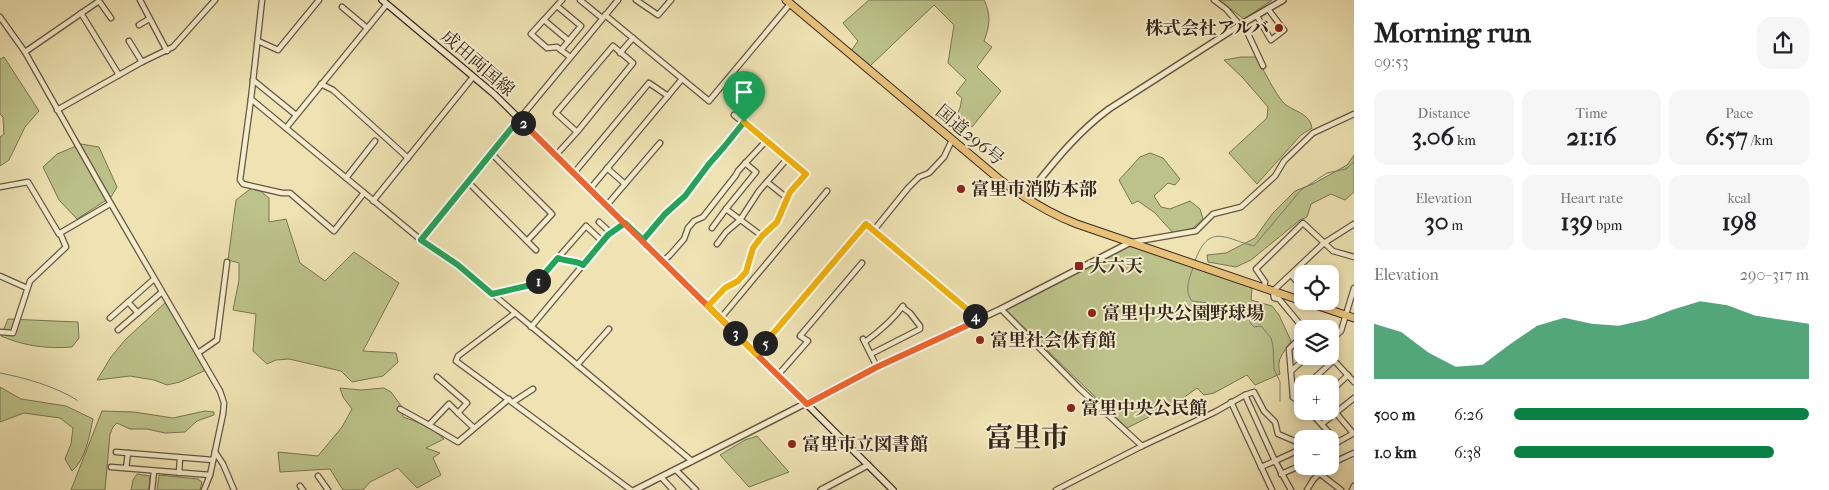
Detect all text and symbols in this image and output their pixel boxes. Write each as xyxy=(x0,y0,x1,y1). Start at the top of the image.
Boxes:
text: Morning run xyxy=(1374,16,1531,49)
button: share xyxy=(1757,17,1809,69)
place label: 株式会社アルバ xyxy=(1145,18,1269,39)
marker: 株式会社アルバ xyxy=(1273,22,1285,34)
street label: 成田両国線 xyxy=(437,26,519,101)
text: 09:53 xyxy=(1374,52,1409,71)
pin xyxy=(723,71,765,122)
icon: arrive xyxy=(730,78,758,106)
street label: 国道296号 xyxy=(931,101,1008,170)
text: Distance xyxy=(1418,105,1470,122)
text: Time xyxy=(1576,105,1607,122)
text: Pace xyxy=(1725,105,1753,122)
pin: 2 xyxy=(510,110,536,136)
text: 2 xyxy=(520,115,527,132)
text: 3.06 xyxy=(1412,122,1454,151)
text: 21:16 xyxy=(1566,122,1617,151)
text: 6:57 xyxy=(1705,122,1748,151)
text: km xyxy=(1454,132,1476,149)
text: /km xyxy=(1748,132,1773,149)
place label: 富里市消防本部 xyxy=(971,179,1097,200)
marker: 富里市消防本部 xyxy=(955,183,967,195)
text: Elevation xyxy=(1416,190,1472,207)
text: Heart rate xyxy=(1560,190,1623,207)
text: kcal xyxy=(1727,190,1751,207)
text: 30 xyxy=(1424,207,1449,236)
text: 139 xyxy=(1561,207,1593,236)
text: 198 xyxy=(1722,207,1756,236)
text: m xyxy=(1449,217,1463,234)
text: bpm xyxy=(1593,217,1622,234)
place label: 大六天 xyxy=(1089,256,1143,277)
marker: 大六天 xyxy=(1073,260,1085,272)
map controls xyxy=(1294,265,1339,475)
button: locate xyxy=(1294,265,1339,310)
text: Elevation xyxy=(1374,265,1439,284)
text: 290–317 m xyxy=(1740,265,1809,284)
pin: 1 xyxy=(526,268,550,294)
text: 1 xyxy=(536,273,541,290)
place label: 富里中央公園野球場 xyxy=(1102,303,1264,324)
pin: 4 xyxy=(962,304,988,328)
marker: 富里中央公園野球場 xyxy=(1086,307,1098,319)
text: 4 xyxy=(971,308,980,325)
pin: 3 xyxy=(722,320,748,346)
button: layers xyxy=(1294,320,1339,365)
text: 3 xyxy=(733,325,738,342)
pin: 5 xyxy=(752,330,778,356)
place label: 富里社会体育館 xyxy=(990,330,1116,351)
marker: 富里社会体育館 xyxy=(974,334,986,346)
text: 5 xyxy=(762,335,769,352)
button: + xyxy=(1294,375,1339,420)
place label: 富里中央公民館 xyxy=(1081,398,1207,419)
marker: 富里中央公民館 xyxy=(1065,402,1077,414)
text: 500 m xyxy=(1374,405,1415,424)
text: 6:26 xyxy=(1454,405,1483,424)
district label: 富里市 xyxy=(985,421,1069,454)
button: − xyxy=(1294,430,1339,475)
place label: 富里市立図書館 xyxy=(802,434,928,455)
marker: 富里市立図書館 xyxy=(786,438,798,450)
text: 1.0 km xyxy=(1374,443,1417,462)
text: 6:38 xyxy=(1454,443,1481,462)

